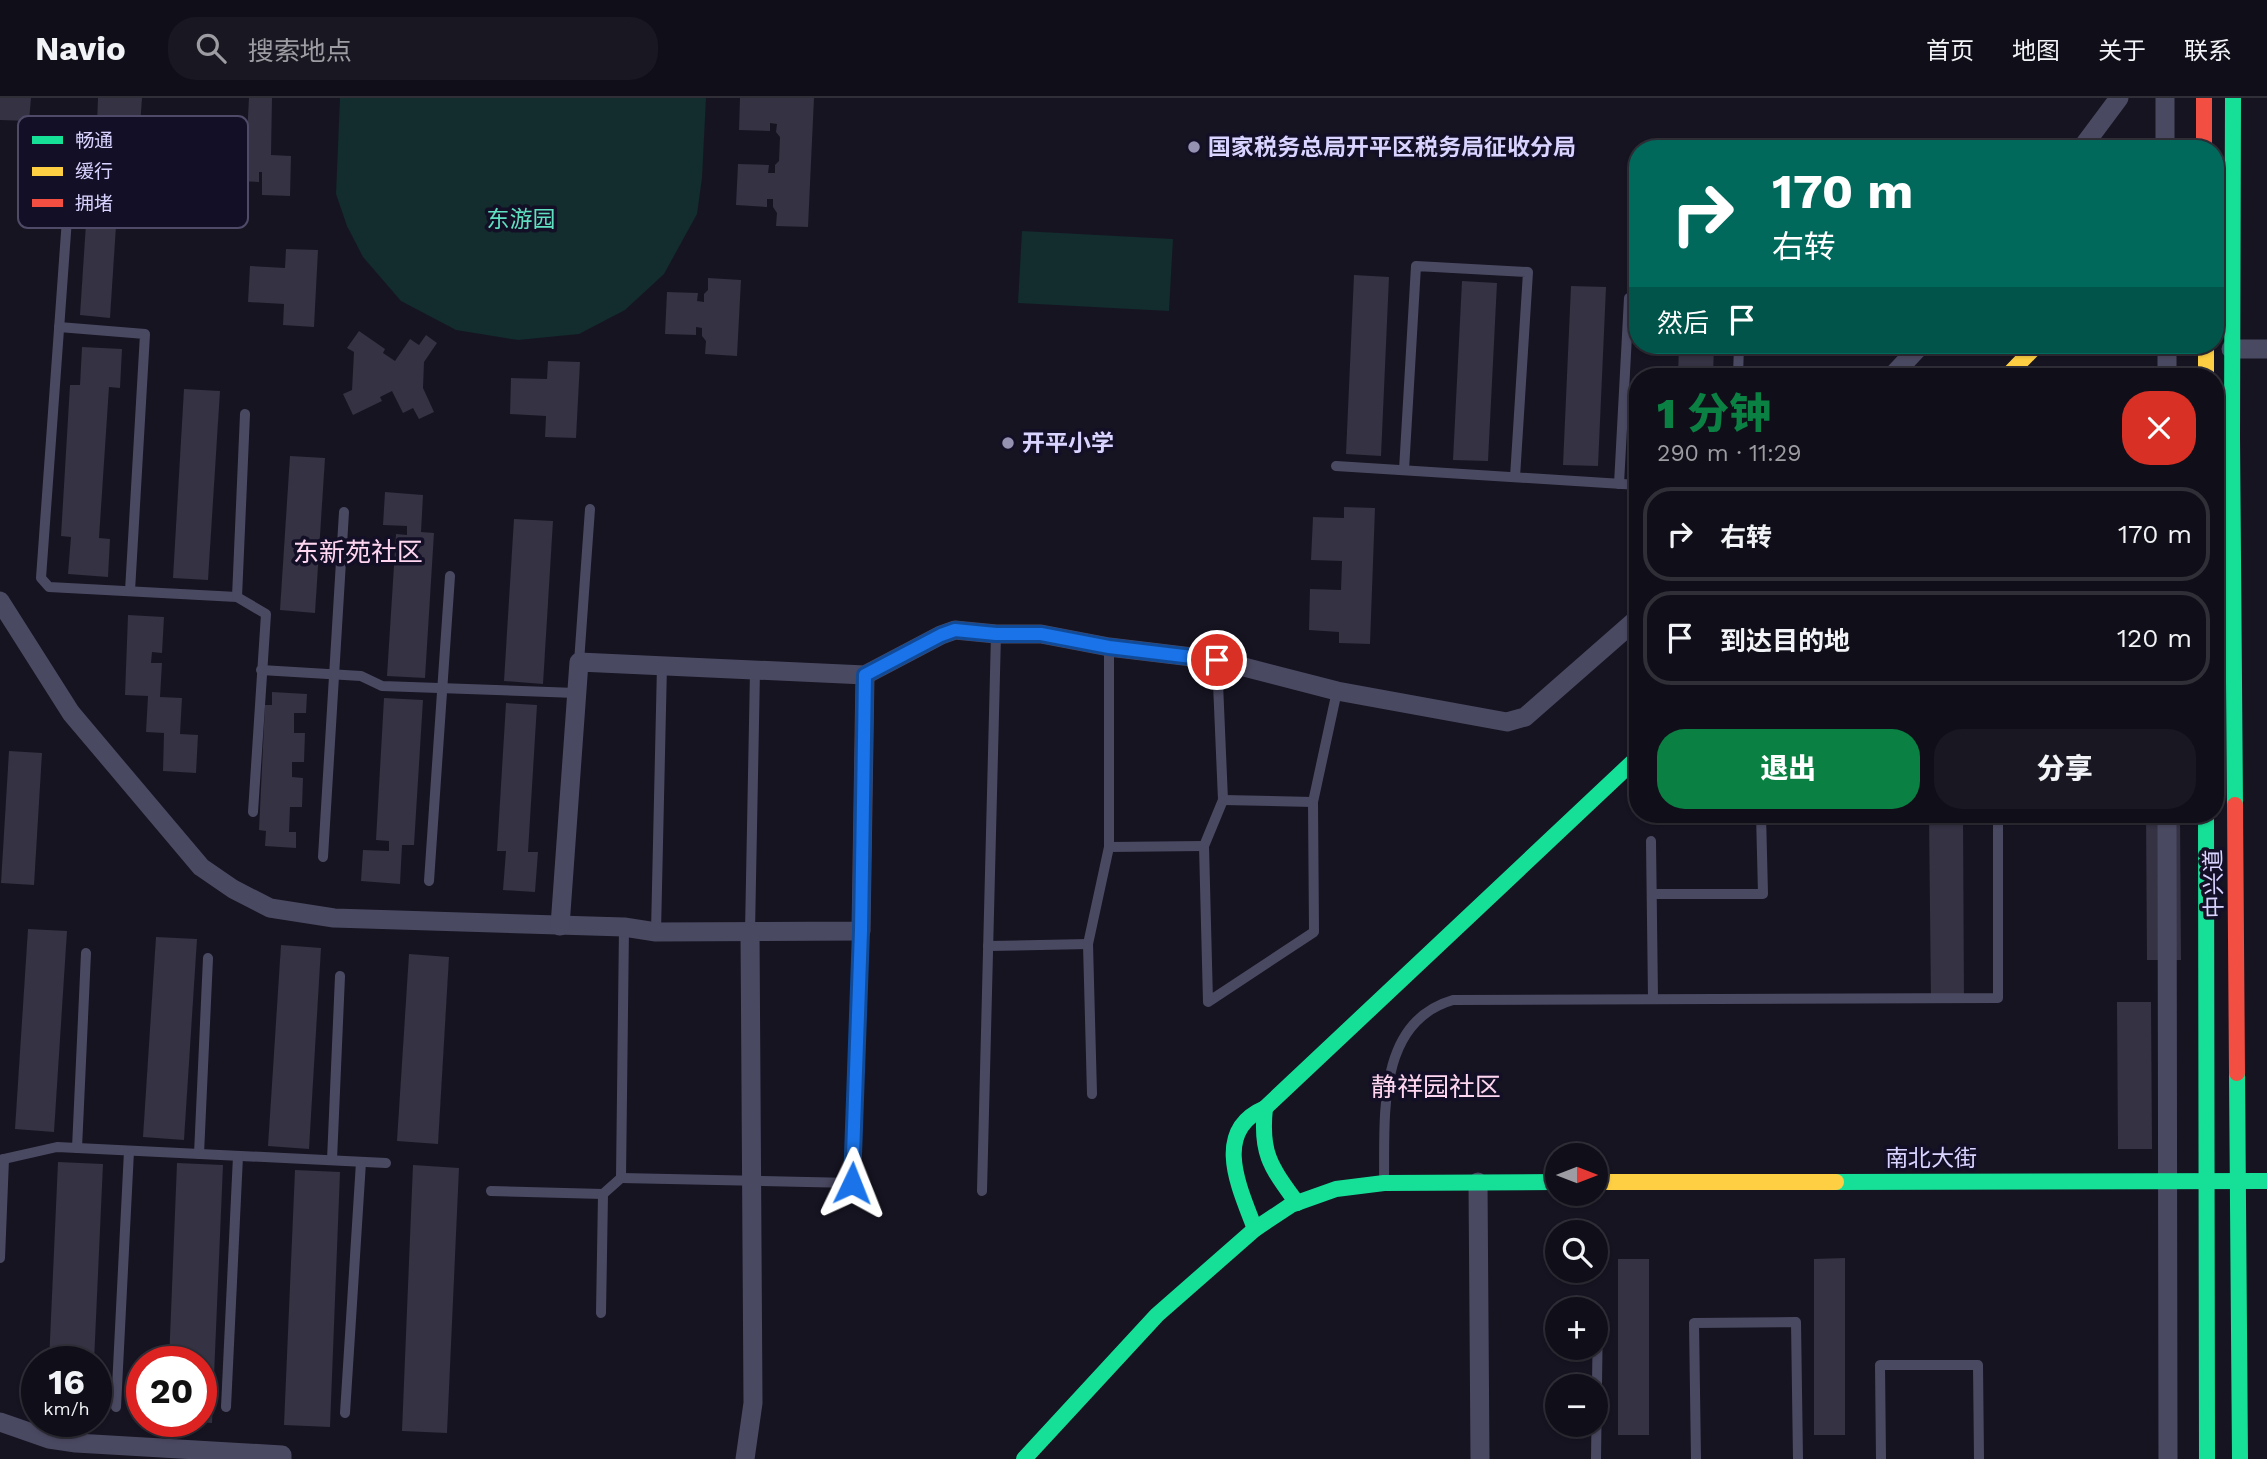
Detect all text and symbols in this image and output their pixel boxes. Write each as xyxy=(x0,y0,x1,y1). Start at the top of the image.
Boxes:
search box xyxy=(168,17,658,80)
text: Navio xyxy=(35,29,126,68)
icon: search xyxy=(192,29,230,67)
text: 搜索地点 xyxy=(248,36,352,66)
text: 首页 xyxy=(1926,37,1974,65)
text: 地图 xyxy=(2012,37,2060,65)
text: 关于 xyxy=(2098,37,2146,65)
text: 联系 xyxy=(2184,37,2232,65)
legend xyxy=(18,116,248,228)
text: 畅通 xyxy=(75,129,113,152)
place label: 国家税务总局开平区税务局征收分局 xyxy=(1208,134,1576,161)
marker: 国家税务总局开平区税务局征收分局 xyxy=(1186,139,1202,155)
text: 缓行 xyxy=(75,160,113,183)
text: 170 m xyxy=(1772,162,1913,220)
icon: right xyxy=(1657,168,1748,259)
text: 拥堵 xyxy=(75,192,113,215)
park label: 东游园 xyxy=(487,206,556,233)
text: 右转 xyxy=(1772,228,1836,266)
icon: arrive xyxy=(1723,301,1761,339)
text: 然后 xyxy=(1657,308,1709,338)
text: 1 分钟 xyxy=(1657,389,1771,438)
button: close xyxy=(2122,391,2196,465)
place label: 开平小学 xyxy=(1022,430,1114,457)
marker: 开平小学 xyxy=(1000,435,1016,451)
text: 290 m · 11:29 xyxy=(1657,440,1801,467)
icon: right xyxy=(1661,515,1699,553)
text: 170 m xyxy=(2118,519,2192,549)
text: 右转 xyxy=(1720,522,1772,552)
district label: 东新苑社区 xyxy=(293,537,423,567)
icon: arrive xyxy=(1661,619,1699,657)
text: 120 m xyxy=(2117,623,2192,653)
text: 到达目的地 xyxy=(1720,626,1850,656)
pin xyxy=(1187,630,1247,690)
icon: arrive xyxy=(1198,641,1236,679)
button: 退出 xyxy=(1657,729,1920,809)
button: 分享 xyxy=(1934,729,2196,809)
street label: 中兴道 xyxy=(2200,849,2228,919)
district label: 静祥园社区 xyxy=(1371,1072,1501,1102)
north arrow xyxy=(1545,1143,1608,1206)
map controls xyxy=(1545,1143,1608,1437)
street label: 南北大街 xyxy=(1885,1145,1977,1172)
position arrow xyxy=(815,1146,889,1220)
button: search xyxy=(1545,1220,1608,1283)
button: + xyxy=(1545,1297,1608,1360)
speed limit sign: 20 xyxy=(126,1346,217,1437)
text: 16 xyxy=(48,1361,85,1403)
button: − xyxy=(1545,1374,1608,1437)
text: km/h xyxy=(43,1398,90,1419)

